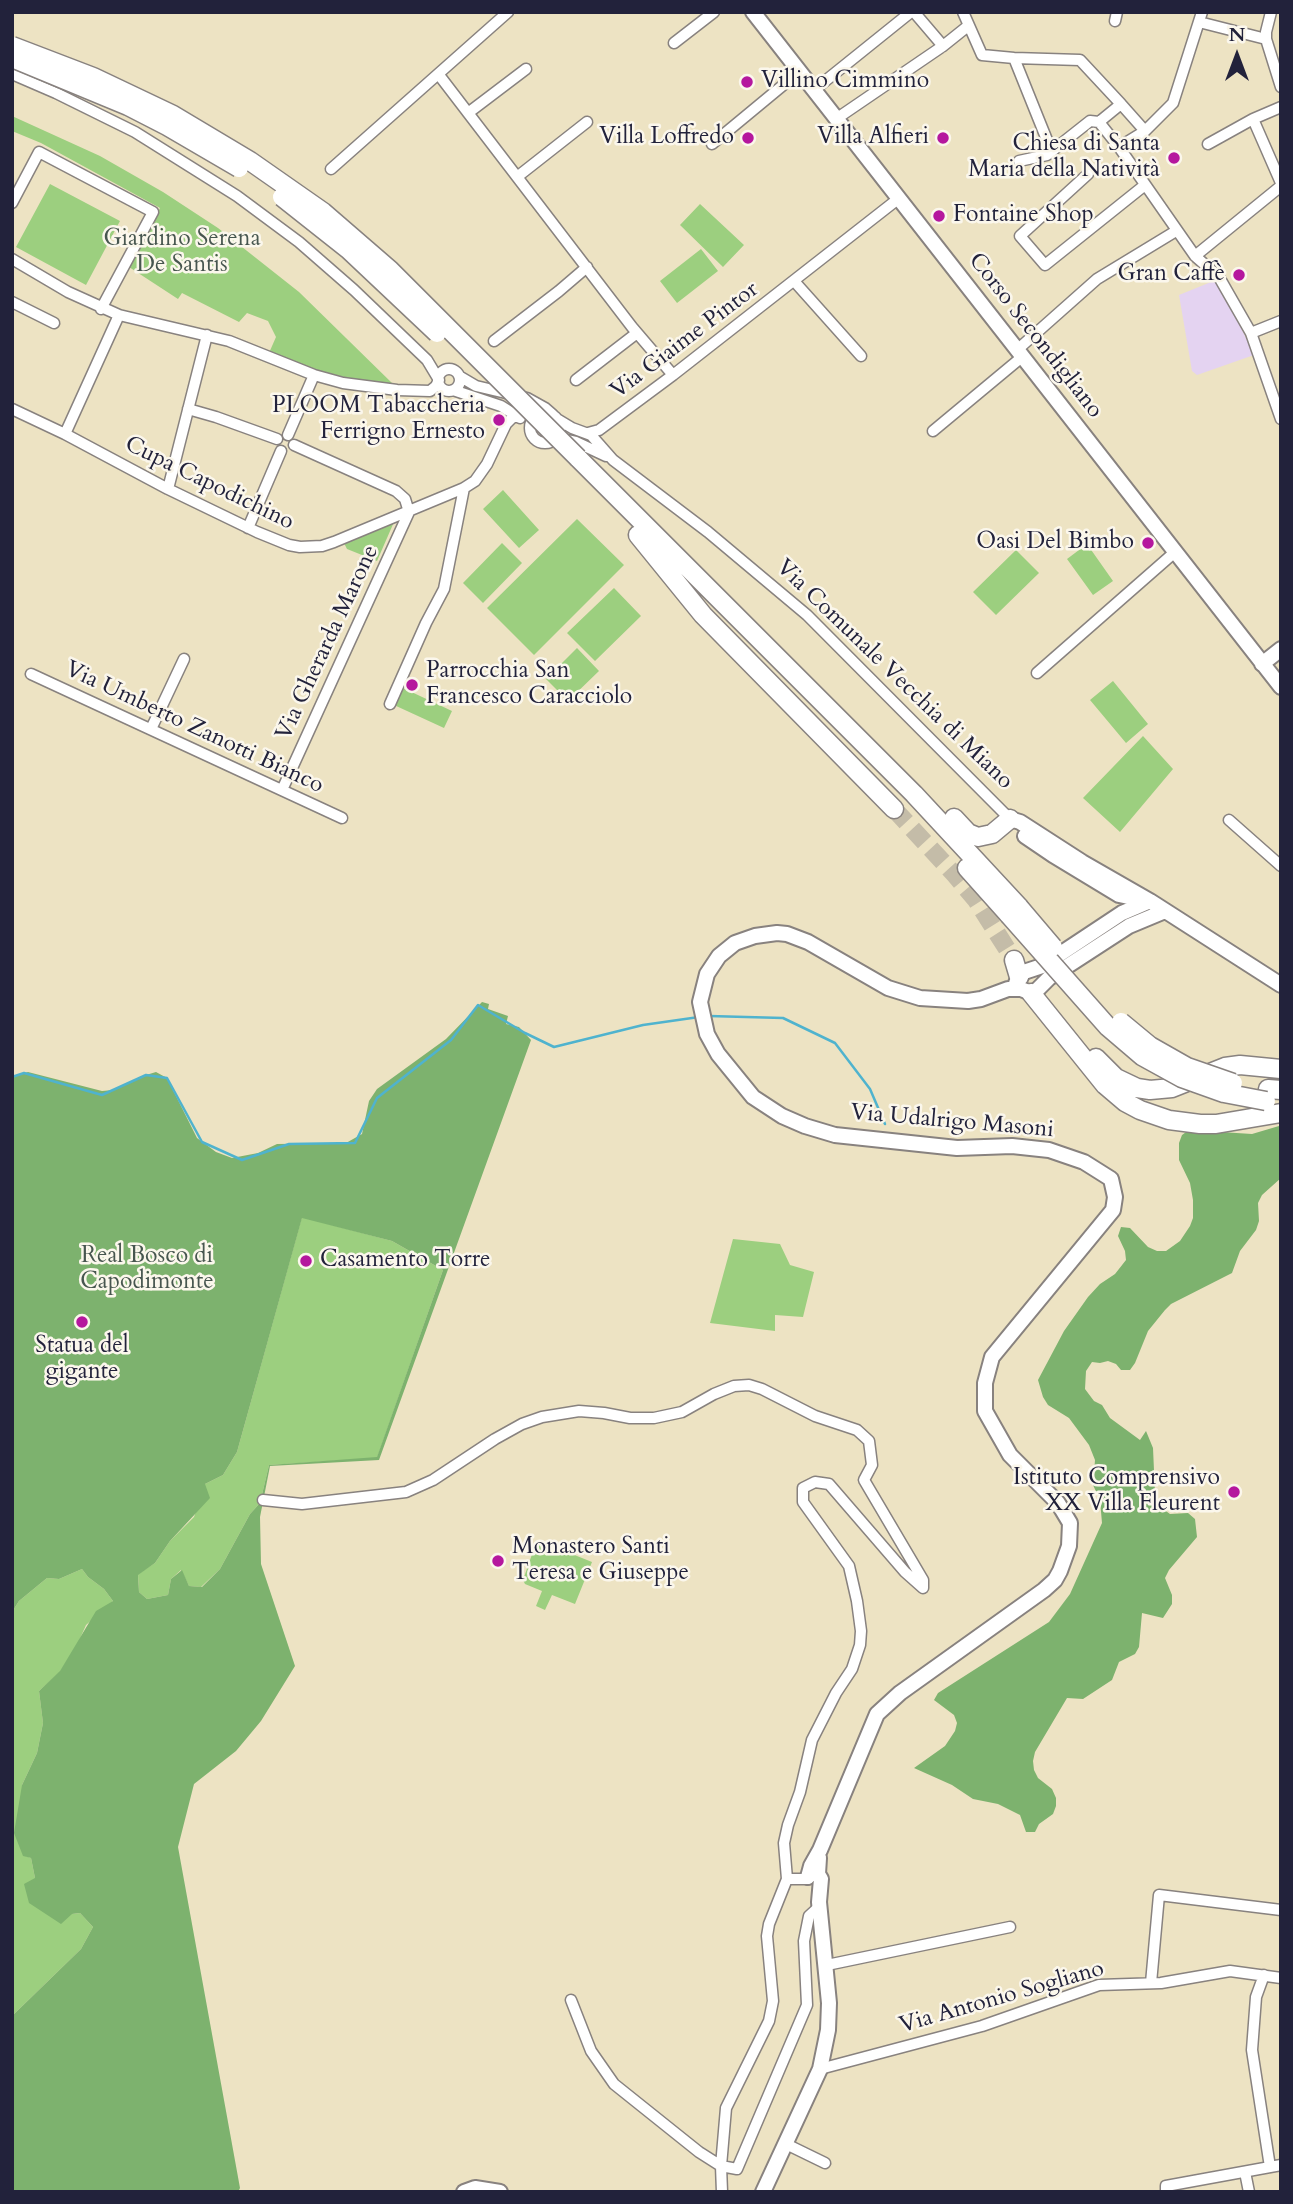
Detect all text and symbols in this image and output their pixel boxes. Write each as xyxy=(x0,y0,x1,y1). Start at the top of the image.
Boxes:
north arrow xyxy=(1202,21,1272,91)
text: N xyxy=(1229,22,1245,48)
place label: Villino Cimmino xyxy=(761,68,929,96)
marker: Villino Cimmino xyxy=(739,74,755,90)
place label: Villa Loffredo xyxy=(599,124,734,152)
place label: Villa Alfieri xyxy=(817,124,929,152)
marker: Villa Loffredo xyxy=(740,130,756,146)
marker: Villa Alfieri xyxy=(935,130,951,146)
place label: Chiesa di Santa Maria della Natività xyxy=(968,131,1160,185)
marker: Chiesa di Santa Maria della Natività xyxy=(1166,150,1182,166)
place label: Fontaine Shop xyxy=(953,202,1094,230)
marker: Fontaine Shop xyxy=(931,208,947,224)
park label: Giardino Serena De Santis xyxy=(103,226,261,280)
street label: Corso Secondigliano xyxy=(962,248,1108,424)
place label: Gran Caffè xyxy=(1117,261,1225,289)
marker: Gran Caffè xyxy=(1231,267,1247,283)
street label: Via Giaime Pintor xyxy=(606,276,764,406)
place label: PLOOM Tabaccheria Ferrigno Ernesto xyxy=(272,393,485,447)
marker: PLOOM Tabaccheria Ferrigno Ernesto xyxy=(491,412,507,428)
street label: Cupa Capodichino xyxy=(120,431,298,537)
place label: Oasi Del Bimbo xyxy=(976,529,1134,557)
marker: Oasi Del Bimbo xyxy=(1140,535,1156,551)
street label: Via Gherarda Marone xyxy=(271,541,385,745)
street label: Via Comunale Vecchia di Miano xyxy=(770,554,1018,796)
street label: Via Umberto Zanotti Bianco xyxy=(60,656,328,800)
place label: Parrocchia San Francesco Caracciolo xyxy=(426,658,632,712)
marker: Parrocchia San Francesco Caracciolo xyxy=(404,677,420,693)
street label: Via Udalrigo Masoni xyxy=(849,1099,1055,1145)
park label: Real Bosco di Capodimonte xyxy=(80,1243,214,1297)
place label: Casamento Torre xyxy=(320,1247,491,1275)
marker: Casamento Torre xyxy=(298,1253,314,1269)
marker: Statua del gigante xyxy=(74,1314,90,1330)
place label: Statua del gigante xyxy=(35,1333,129,1387)
place label: Istituto Comprensivo XX Villa Fleurent xyxy=(1013,1465,1220,1519)
marker: Istituto Comprensivo XX Villa Fleurent xyxy=(1226,1484,1242,1500)
place label: Monastero Santi Teresa e Giuseppe xyxy=(512,1534,689,1588)
marker: Monastero Santi Teresa e Giuseppe xyxy=(490,1553,506,1569)
street label: Via Antonio Sogliano xyxy=(897,1956,1107,2040)

